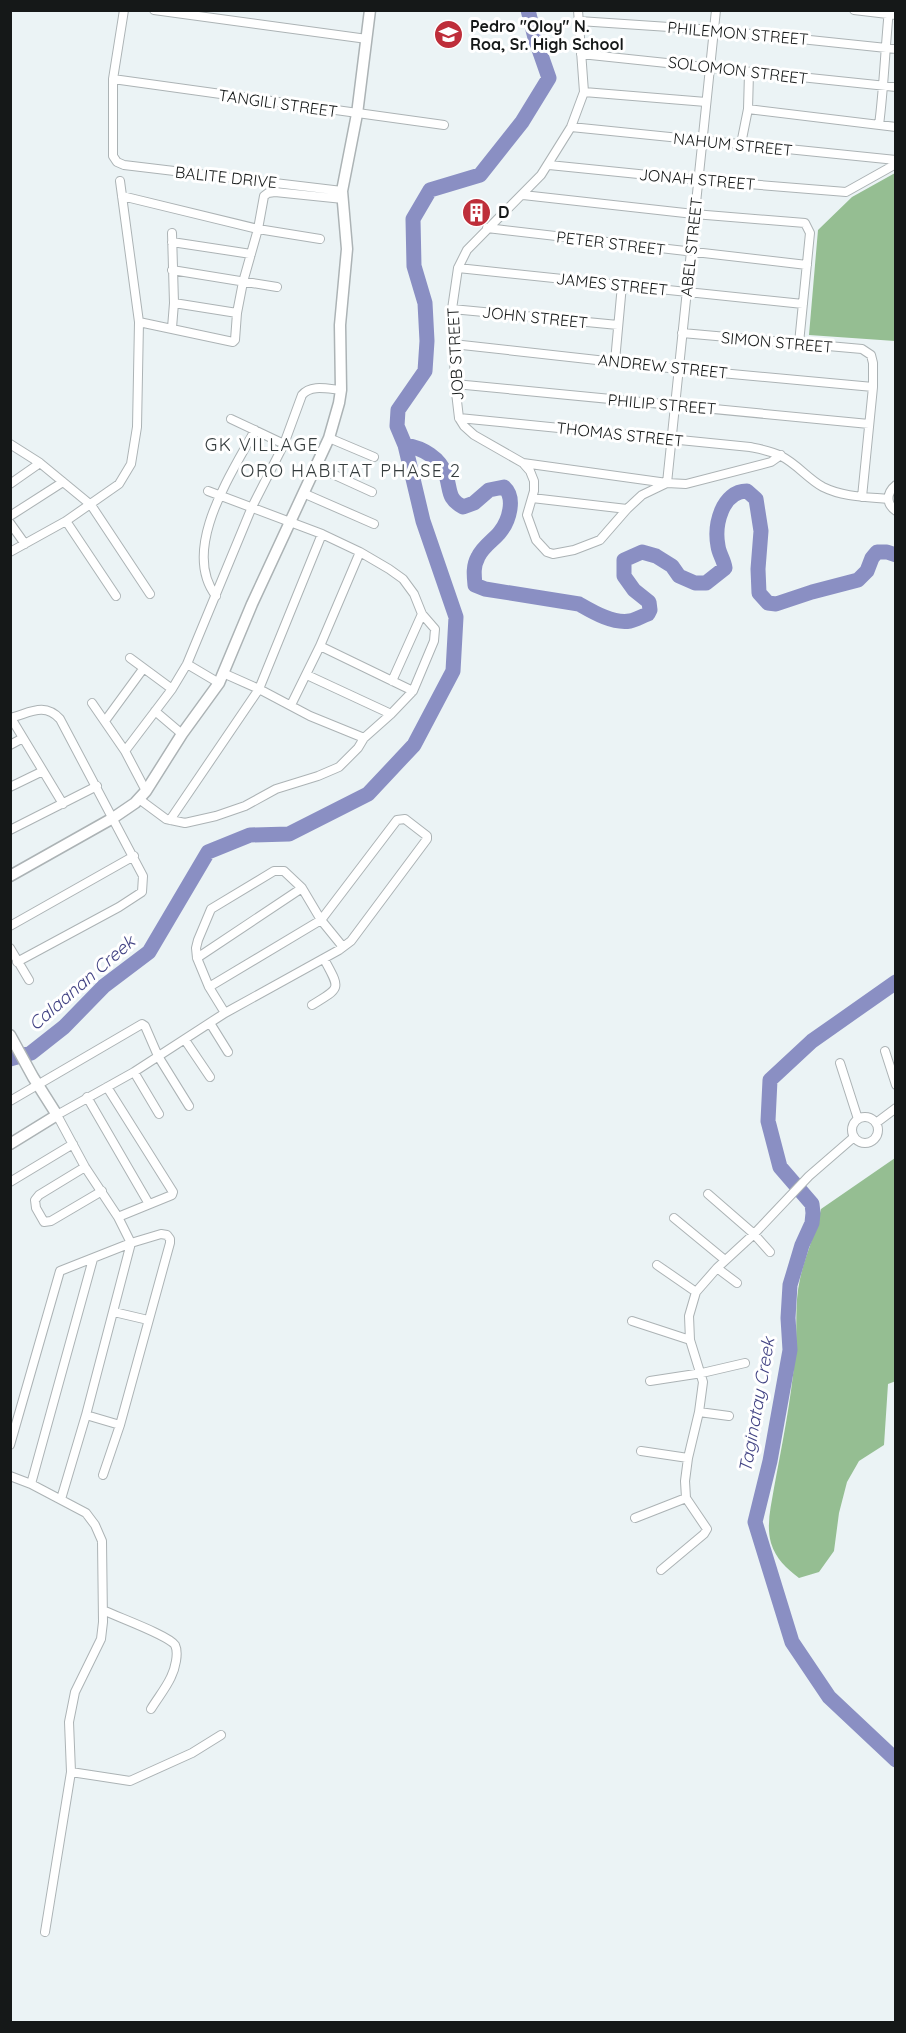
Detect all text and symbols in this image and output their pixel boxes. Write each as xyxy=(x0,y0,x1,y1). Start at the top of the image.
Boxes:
place label: Pedro "Oloy" N. Roa, Sr. High School xyxy=(470,16,624,54)
street label: PHILEMON STREET xyxy=(667,17,810,49)
school or university icon: Pedro "Oloy" N. Roa, Sr. High School xyxy=(433,19,465,51)
street label: SOLOMON STREET xyxy=(667,52,809,89)
street label: TANGILI STREET xyxy=(217,85,339,121)
street label: NAHUM STREET xyxy=(672,128,794,160)
street label: BALITE DRIVE xyxy=(174,162,278,192)
street label: JONAH STREET xyxy=(638,164,756,194)
building icon: D xyxy=(461,196,493,228)
street label: ABEL STREET xyxy=(676,196,706,298)
place label: D xyxy=(498,202,509,222)
street label: PETER STREET xyxy=(555,226,667,260)
street label: JAMES STREET xyxy=(555,268,669,300)
street label: JOHN STREET xyxy=(481,302,589,333)
street label: JOB STREET xyxy=(443,307,467,401)
street label: SIMON STREET xyxy=(720,327,834,357)
street label: ANDREW STREET xyxy=(597,349,729,383)
street label: PHILIP STREET xyxy=(607,389,717,419)
street label: THOMAS STREET xyxy=(555,417,685,451)
district label: GK VILLAGE xyxy=(205,433,319,456)
district label: ORO HABITAT PHASE 2 xyxy=(241,459,461,482)
water label: Calaanan Creek xyxy=(24,929,141,1035)
water label: Taginatay Creek xyxy=(733,1334,780,1474)

